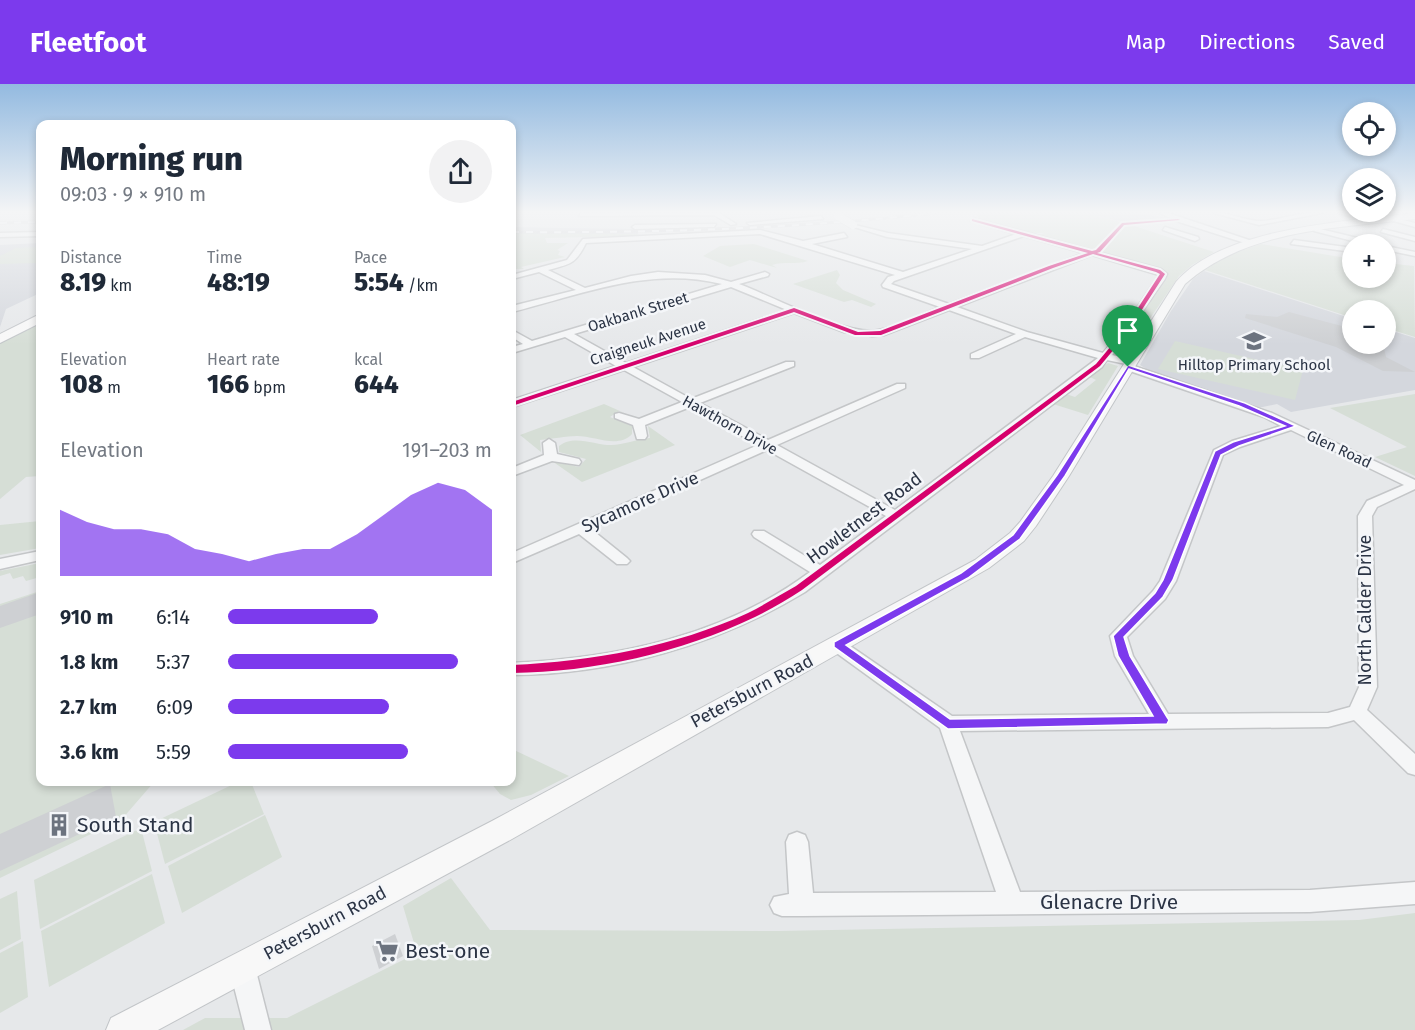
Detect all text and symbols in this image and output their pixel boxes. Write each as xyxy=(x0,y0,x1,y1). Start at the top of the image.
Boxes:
text: Fleetfoot xyxy=(30,26,146,59)
text: Map xyxy=(1126,29,1166,55)
text: Directions xyxy=(1199,29,1295,55)
text: Saved xyxy=(1328,29,1385,55)
map controls xyxy=(1342,102,1396,354)
button: locate xyxy=(1342,102,1396,156)
text: Morning run xyxy=(60,139,243,179)
button: share xyxy=(429,140,492,203)
button: layers xyxy=(1342,168,1396,222)
text: 09:03 · 9 × 910 m xyxy=(60,182,206,206)
button: + xyxy=(1342,234,1396,288)
text: Distance xyxy=(60,248,122,267)
text: Time xyxy=(207,248,242,267)
text: Pace xyxy=(354,248,387,267)
text: 8.19 xyxy=(60,267,106,298)
text: 48:19 xyxy=(207,267,270,298)
text: 5:54 xyxy=(354,267,404,298)
text: km xyxy=(106,276,132,295)
text: /km xyxy=(404,276,438,295)
street label: Oakbank Street xyxy=(586,288,691,336)
button: − xyxy=(1342,300,1396,354)
pin xyxy=(1102,305,1153,367)
icon: arrive xyxy=(1111,314,1144,347)
street label: Craigneuk Avenue xyxy=(588,315,708,369)
school or university icon: Hilltop Primary School xyxy=(1241,328,1267,354)
text: Elevation xyxy=(60,350,127,369)
text: Heart rate xyxy=(207,350,280,369)
text: kcal xyxy=(354,350,383,369)
place label: Hilltop Primary School xyxy=(1178,356,1331,374)
text: 108 xyxy=(60,369,103,400)
text: 166 xyxy=(207,369,249,400)
text: 644 xyxy=(354,369,399,400)
text: m xyxy=(103,378,121,397)
text: bpm xyxy=(249,378,286,397)
street label: Hawthorn Drive xyxy=(679,391,781,459)
street label: Glen Road xyxy=(1304,426,1374,472)
text: Elevation xyxy=(60,438,144,462)
text: 191–203 m xyxy=(402,438,492,462)
street label: Sycamore Drive xyxy=(578,466,702,538)
street label: Howletnest Road xyxy=(802,467,926,569)
street label: North Calder Drive xyxy=(1354,535,1376,685)
text: 910 m xyxy=(60,605,113,629)
text: 6:14 xyxy=(156,605,190,629)
street label: Petersburn Road xyxy=(687,649,817,733)
text: 1.8 km xyxy=(60,650,118,674)
text: 5:37 xyxy=(156,650,190,674)
text: 2.7 km xyxy=(60,695,117,719)
text: 6:09 xyxy=(156,695,193,719)
text: 3.6 km xyxy=(60,740,119,764)
text: 5:59 xyxy=(156,740,191,764)
building icon: South Stand xyxy=(46,812,72,838)
place label: South Stand xyxy=(77,812,194,838)
street label: Petersburn Road xyxy=(260,881,390,965)
street label: Glenacre Drive xyxy=(1040,889,1178,915)
supermarket icon: Best-one xyxy=(374,938,400,964)
place label: Best-one xyxy=(405,938,490,964)

